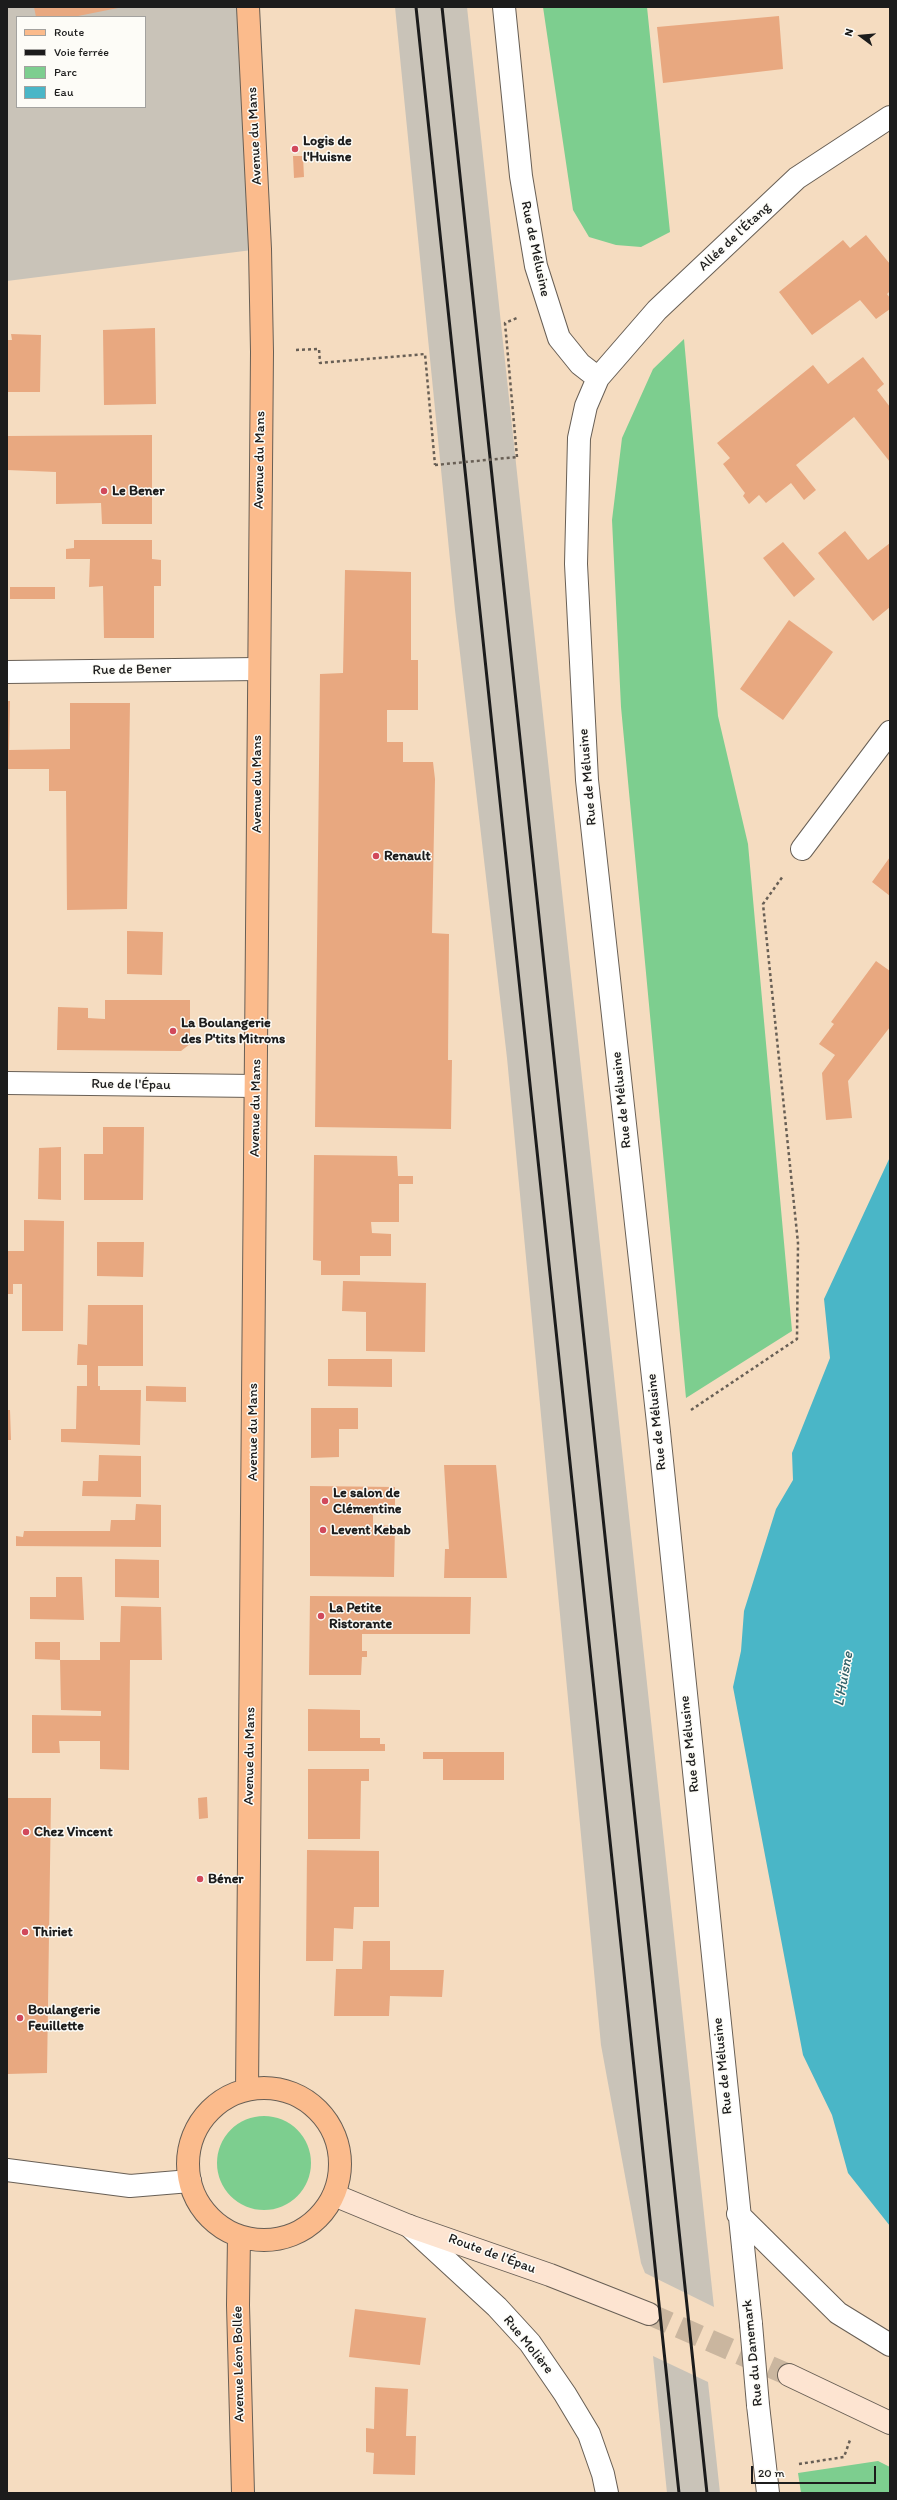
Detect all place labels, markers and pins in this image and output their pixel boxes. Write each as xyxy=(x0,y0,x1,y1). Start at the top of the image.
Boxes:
place label: Logis de l'Huisne xyxy=(303,133,352,166)
marker: Logis de l'Huisne xyxy=(290,144,300,154)
place label: Le Bener xyxy=(112,483,164,499)
marker: Le Bener xyxy=(99,486,109,496)
place label: Renault xyxy=(384,848,431,864)
marker: Renault xyxy=(371,851,381,861)
place label: La Boulangerie des P'tits Mitrons xyxy=(181,1015,285,1048)
marker: La Boulangerie des P'tits Mitrons xyxy=(168,1026,178,1036)
place label: Le salon de Clémentine xyxy=(333,1485,402,1518)
marker: Le salon de Clémentine xyxy=(320,1496,330,1506)
place label: Levent Kebab xyxy=(331,1522,411,1538)
marker: Levent Kebab xyxy=(318,1525,328,1535)
place label: La Petite Ristorante xyxy=(329,1600,392,1632)
marker: La Petite Ristorante xyxy=(316,1611,326,1621)
place label: Chez Vincent xyxy=(34,1824,113,1840)
marker: Chez Vincent xyxy=(21,1827,31,1837)
place label: Béner xyxy=(208,1871,244,1887)
marker: Béner xyxy=(195,1874,205,1884)
place label: Thiriet xyxy=(33,1924,73,1940)
marker: Thiriet xyxy=(20,1927,30,1937)
place label: Boulangerie Feuillette xyxy=(28,2002,100,2034)
marker: Boulangerie Feuillette xyxy=(15,2013,25,2023)

